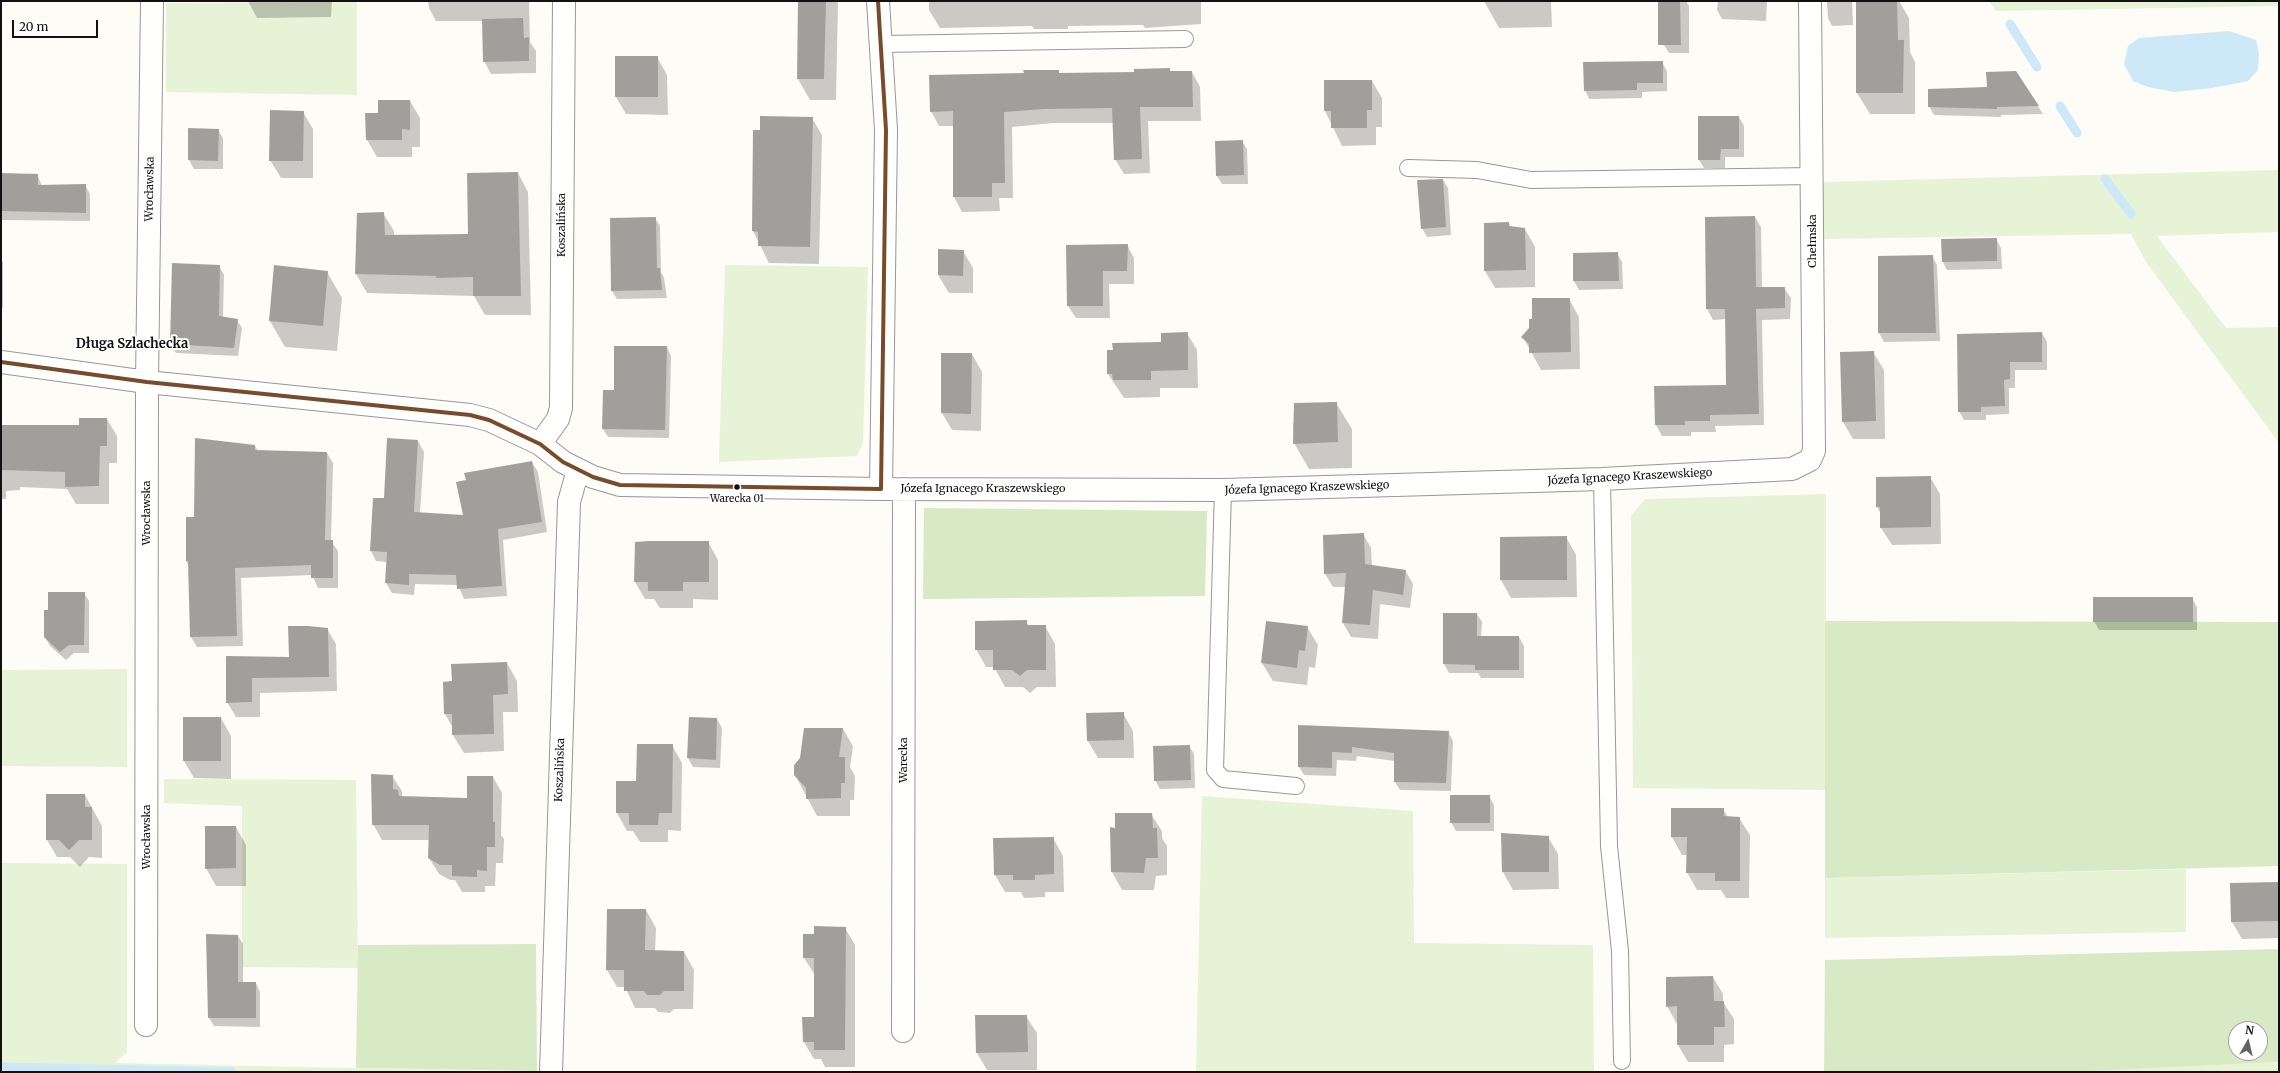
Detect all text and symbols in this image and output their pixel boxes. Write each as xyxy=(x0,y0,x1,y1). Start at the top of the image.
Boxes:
scale bar xyxy=(14,12,100,38)
text: 20 m xyxy=(19,19,48,34)
street label: Wrocławska xyxy=(143,157,157,221)
street label: Koszalińska xyxy=(555,193,569,257)
street label: Chełmska xyxy=(1806,214,1820,268)
district label: Długa Szlachecka xyxy=(76,336,188,352)
street label: Józefa Ignacego Kraszewskiego xyxy=(1547,466,1713,488)
street label: Józefa Ignacego Kraszewskiego xyxy=(1224,479,1390,497)
street label: Wrocławska xyxy=(140,481,154,545)
marker: Warecka 01 xyxy=(732,482,742,492)
street label: Józefa Ignacego Kraszewskiego xyxy=(901,482,1065,496)
place label: Warecka 01 xyxy=(710,493,764,505)
street label: Warecka xyxy=(897,737,911,783)
street label: Koszalińska xyxy=(552,738,568,802)
street label: Wrocławska xyxy=(140,805,154,869)
north arrow xyxy=(2228,1021,2268,1061)
text: N xyxy=(2244,1023,2255,1038)

